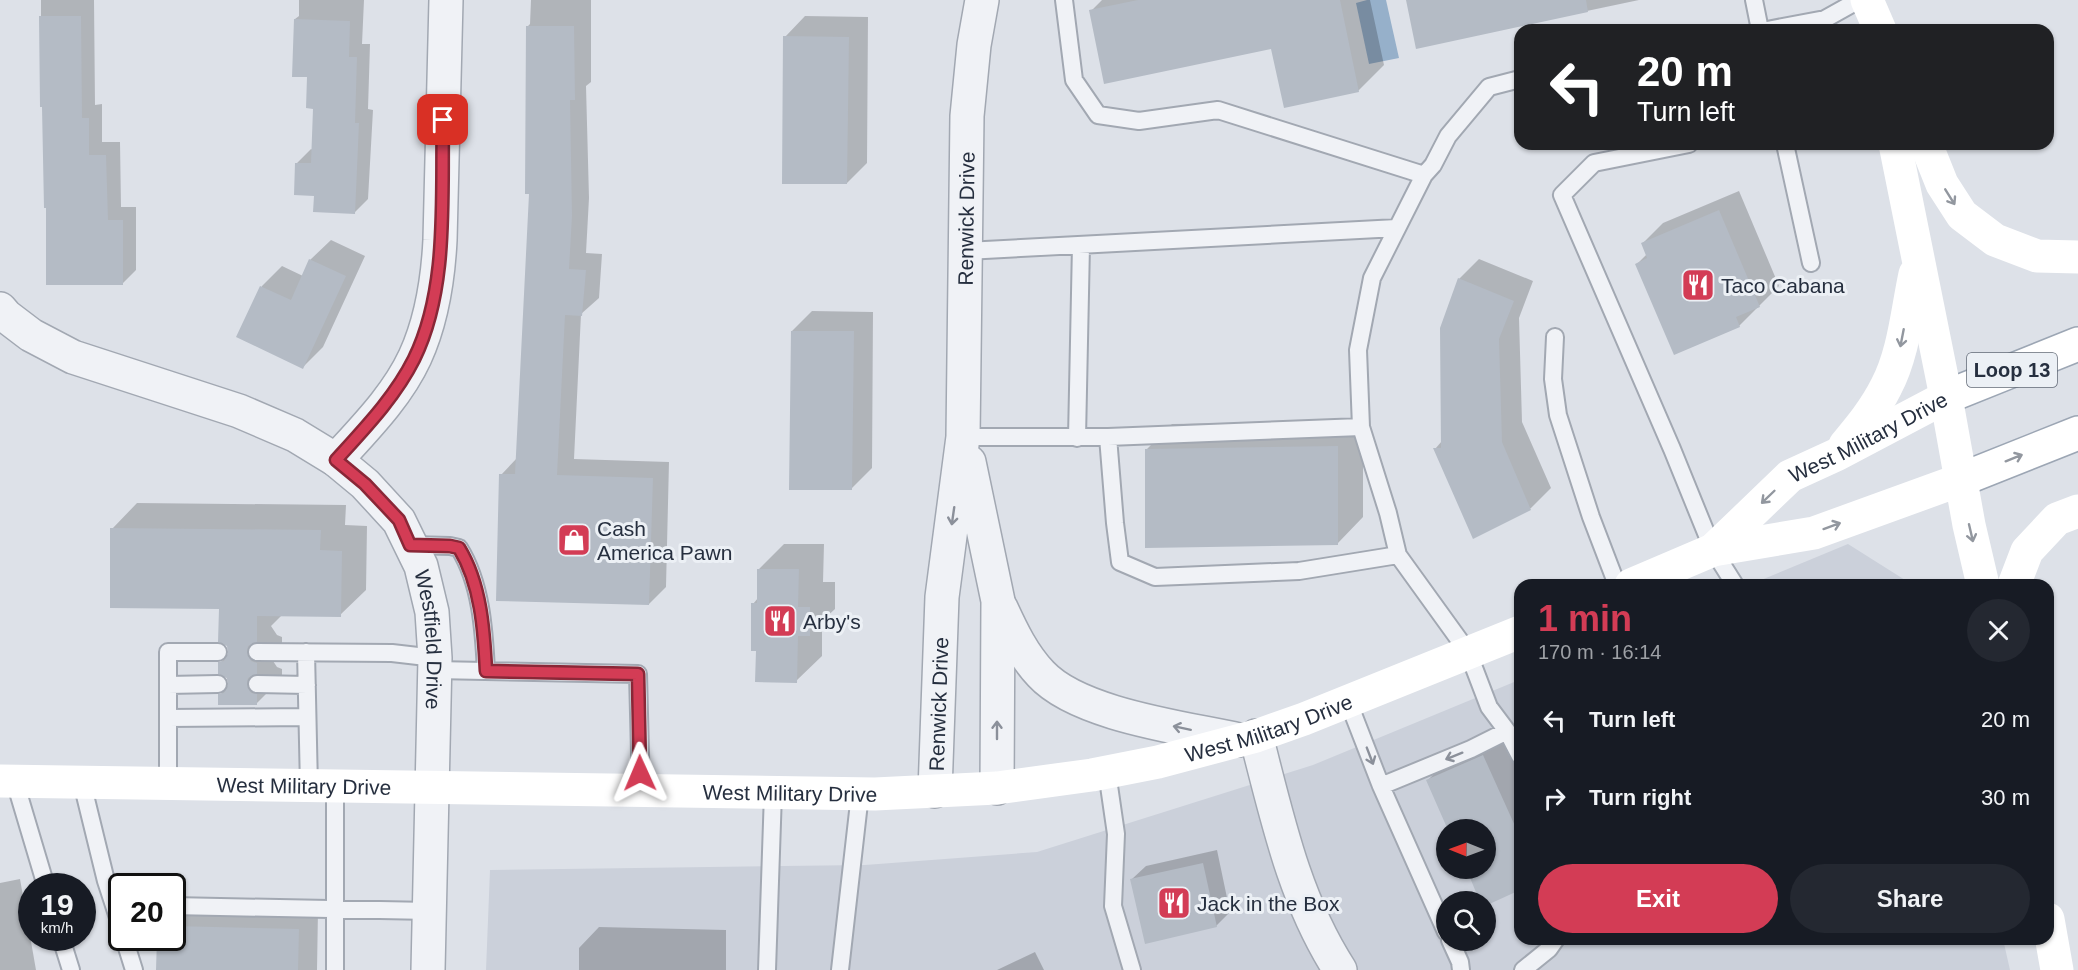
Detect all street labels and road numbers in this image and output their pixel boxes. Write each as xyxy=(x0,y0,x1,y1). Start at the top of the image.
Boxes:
street label: Renwick Drive xyxy=(953,151,978,286)
road number: Loop 13 xyxy=(1967,353,2057,387)
street label: West Military Drive xyxy=(1785,387,1951,487)
street label: Westfield Drive xyxy=(411,567,447,710)
street label: Renwick Drive xyxy=(924,637,952,772)
street label: West Military Drive xyxy=(1182,689,1355,766)
street label: West Military Drive xyxy=(216,773,392,798)
street label: West Military Drive xyxy=(702,780,877,806)

